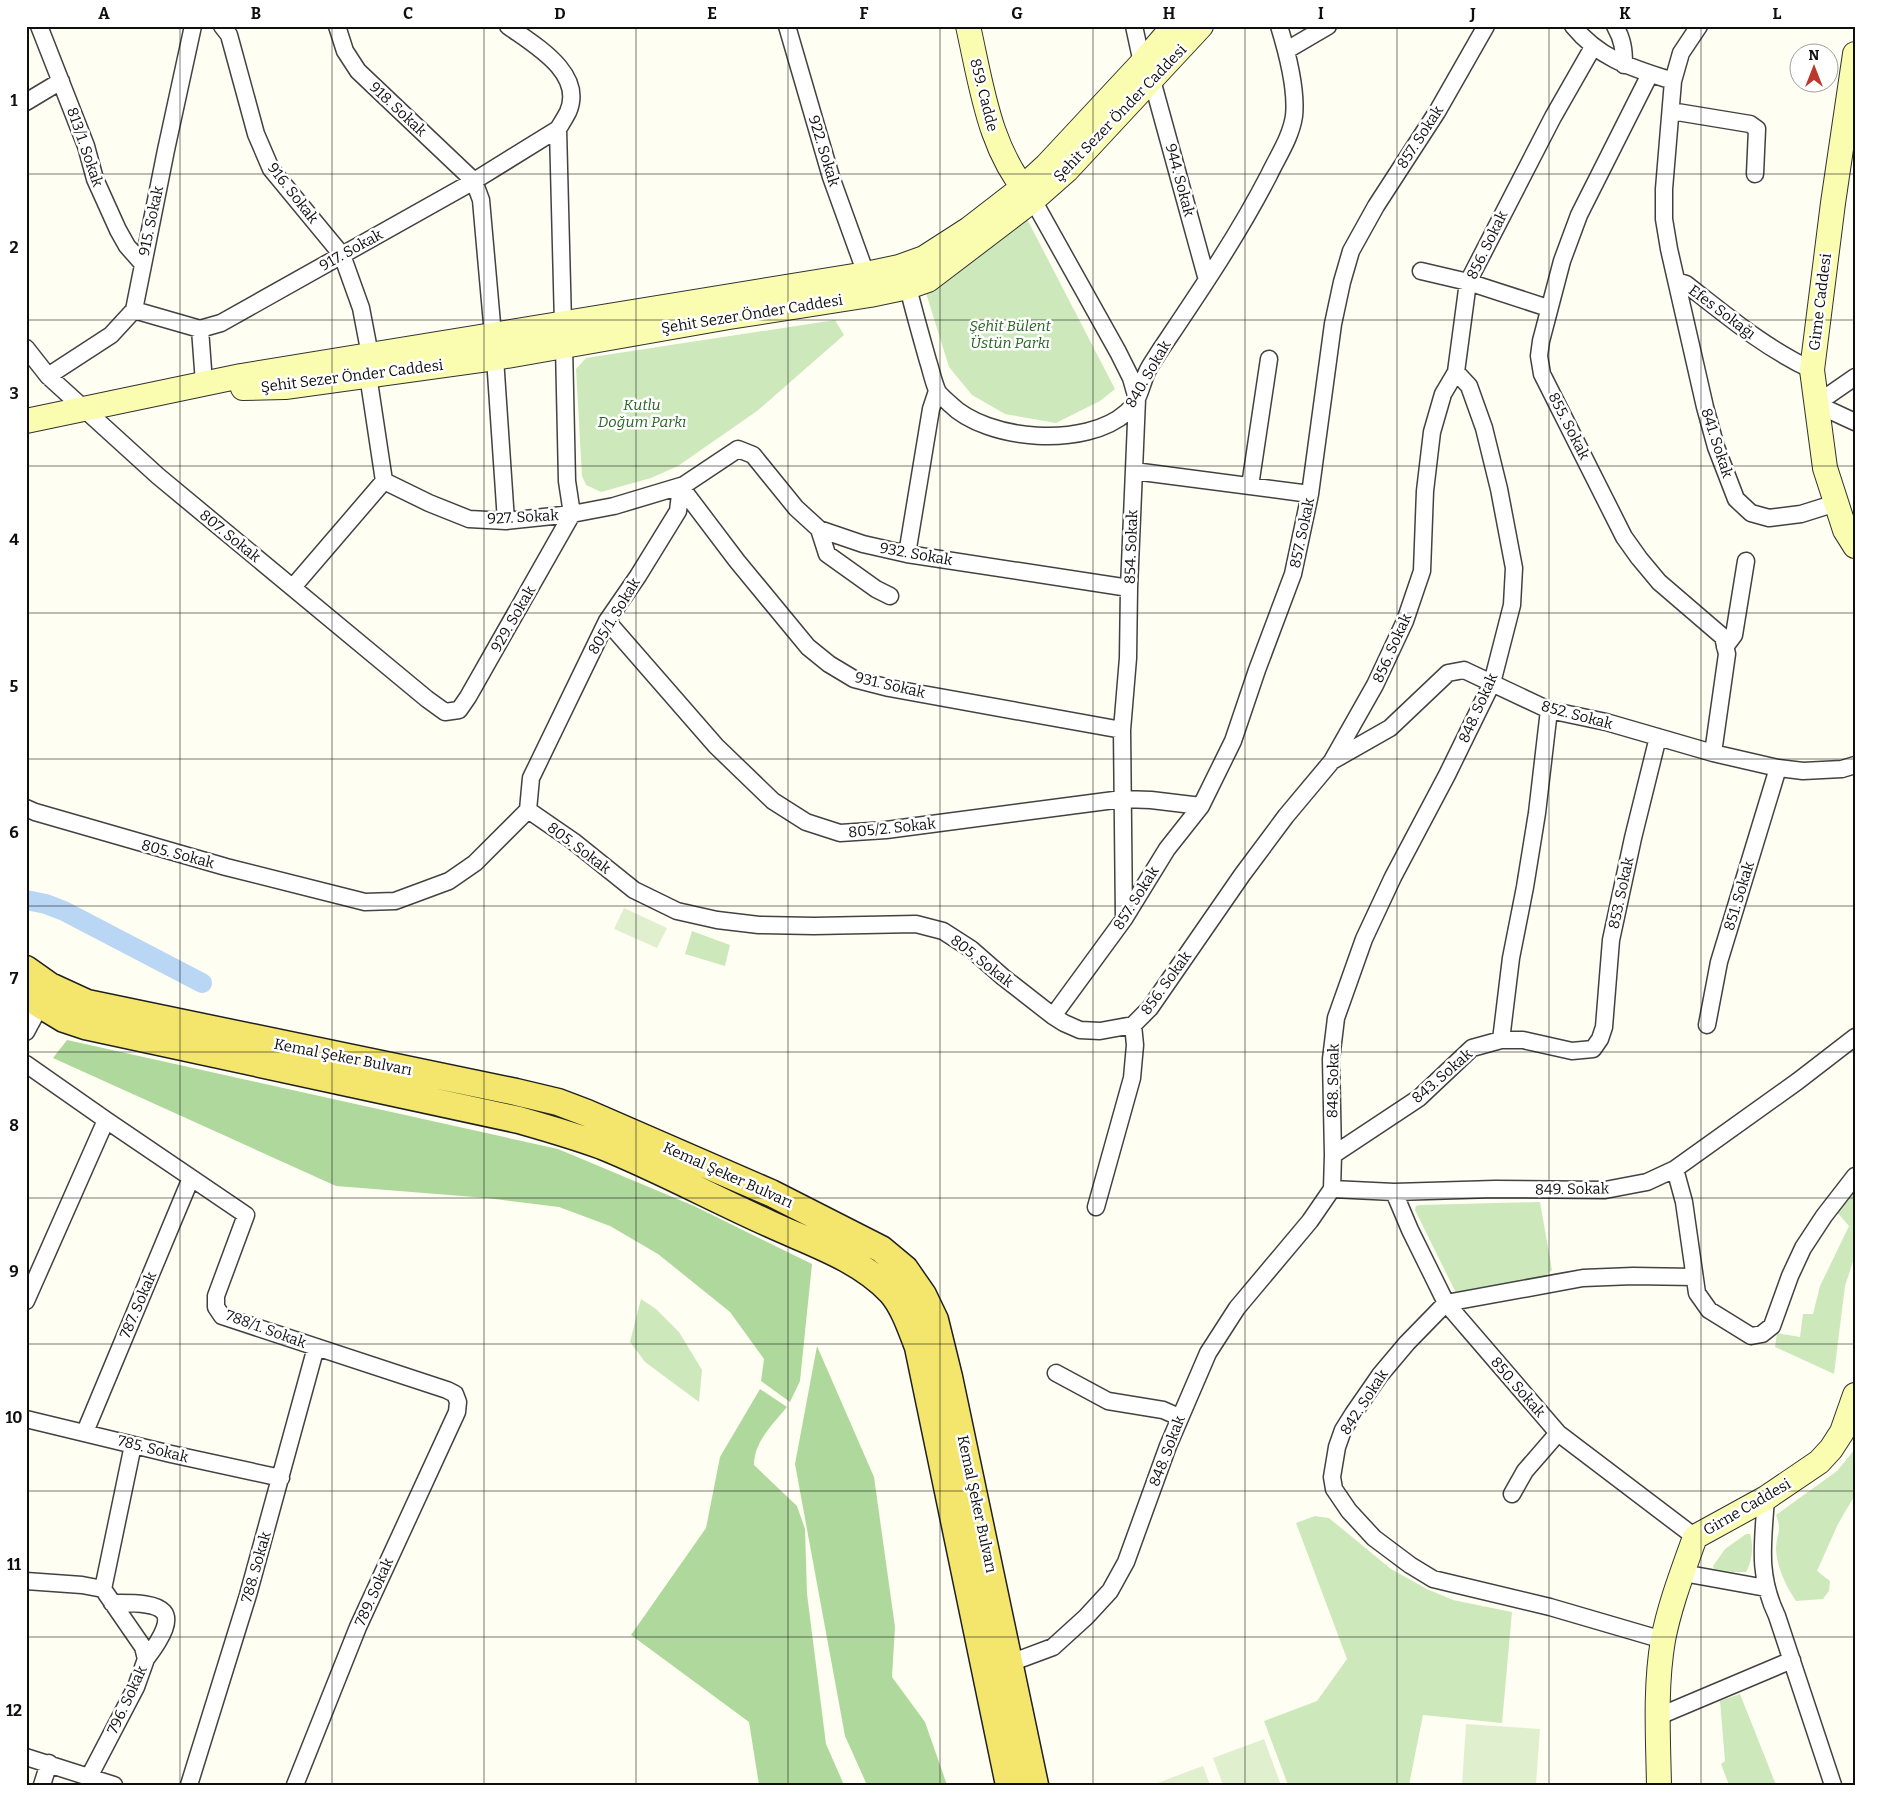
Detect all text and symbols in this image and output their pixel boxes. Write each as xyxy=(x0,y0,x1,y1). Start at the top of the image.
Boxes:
text: A xyxy=(98,4,110,23)
text: B xyxy=(251,4,261,23)
text: C xyxy=(403,4,413,23)
text: D xyxy=(554,4,566,23)
text: E xyxy=(707,4,717,23)
text: F xyxy=(860,4,869,23)
text: G xyxy=(1011,4,1023,23)
text: H xyxy=(1163,4,1176,23)
text: I xyxy=(1318,4,1324,23)
text: J xyxy=(1469,4,1476,23)
text: K xyxy=(1619,4,1631,23)
text: L xyxy=(1773,4,1782,23)
street label: Şehit Sezer Önder Caddesi xyxy=(1050,40,1191,185)
north arrow xyxy=(1788,42,1838,92)
text: N xyxy=(1809,47,1820,64)
street label: 859. Cadde xyxy=(966,57,1002,133)
street label: 918. Sokak xyxy=(366,78,431,140)
text: 1 xyxy=(11,91,18,110)
street label: 857. Sokak xyxy=(1393,102,1447,172)
street label: 813/1. Sokak xyxy=(63,105,107,190)
street label: 922. Sokak xyxy=(805,113,843,189)
street label: 944. Sokak xyxy=(1162,142,1198,219)
street label: 916. Sokak xyxy=(264,159,323,227)
street label: 915. Sokak xyxy=(135,184,167,258)
street label: 856. Sokak xyxy=(1463,207,1512,282)
street label: 917. Sokak xyxy=(316,225,386,275)
text: 2 xyxy=(9,238,19,257)
street label: Girne Caddesi xyxy=(1805,252,1835,352)
street label: Efes Sokağı xyxy=(1685,281,1759,343)
street label: Şehit Sezer Önder Caddesi xyxy=(660,291,845,337)
park label: Şehit Bülent Üstün Parkı xyxy=(969,317,1052,352)
street label: 840. Sokak xyxy=(1121,337,1175,411)
street label: Şehit Sezer Önder Caddesi xyxy=(260,356,445,396)
text: 3 xyxy=(9,384,19,403)
street label: 855. Sokak xyxy=(1544,389,1594,463)
park label: Kutlu Doğum Parkı xyxy=(598,396,686,431)
street label: 841. Sokak xyxy=(1697,406,1737,481)
street label: 857. Sokak xyxy=(1286,496,1318,570)
street label: 807. Sokak xyxy=(196,506,265,566)
street label: 927. Sokak xyxy=(487,506,560,528)
street label: 854. Sokak xyxy=(1121,509,1141,584)
text: 4 xyxy=(9,530,19,549)
street label: 932. Sokak xyxy=(878,539,954,569)
street label: 805/1. Sokak xyxy=(584,574,644,657)
street label: 929. Sokak xyxy=(487,582,539,655)
street label: 856. Sokak xyxy=(1369,610,1416,686)
street label: 931. Sokak xyxy=(853,668,927,702)
street label: 848. Sokak xyxy=(1455,670,1502,746)
text: 5 xyxy=(10,677,19,696)
street label: 852. Sokak xyxy=(1539,697,1615,733)
street label: 805/2. Sokak xyxy=(847,814,937,842)
street label: 805. Sokak xyxy=(544,818,615,878)
text: 6 xyxy=(9,823,19,842)
street label: 805. Sokak xyxy=(140,836,217,872)
street label: 853. Sokak xyxy=(1605,855,1637,931)
street label: 851. Sokak xyxy=(1720,859,1758,933)
street label: 857. Sokak xyxy=(1109,863,1163,933)
street label: 805. Sokak xyxy=(947,931,1017,991)
street label: 856. Sokak xyxy=(1137,947,1195,1018)
text: 7 xyxy=(10,969,19,988)
street label: Kemal Şeker Bulvarı xyxy=(272,1035,414,1079)
street label: 848. Sokak xyxy=(1323,1043,1343,1118)
street label: 843. Sokak xyxy=(1408,1045,1476,1107)
text: 8 xyxy=(9,1116,19,1135)
street label: Kemal Şeker Bulvarı xyxy=(660,1138,796,1212)
street label: 849. Sokak xyxy=(1535,1179,1610,1199)
text: 9 xyxy=(9,1262,19,1281)
street label: 787. Sokak xyxy=(116,1268,160,1341)
street label: 788/1. Sokak xyxy=(223,1306,309,1352)
street label: 850. Sokak xyxy=(1487,1353,1549,1421)
street label: 842. Sokak xyxy=(1336,1366,1392,1438)
text: 10 xyxy=(5,1408,23,1427)
street label: 848. Sokak xyxy=(1145,1413,1189,1489)
street label: 785. Sokak xyxy=(116,1432,191,1467)
street label: Kemal Şeker Bulvarı xyxy=(954,1433,1001,1575)
street label: Girne Caddesi xyxy=(1700,1474,1794,1539)
street label: 788. Sokak xyxy=(237,1529,275,1605)
text: 11 xyxy=(7,1555,21,1574)
street label: 789. Sokak xyxy=(351,1555,397,1629)
street label: 796. Sokak xyxy=(103,1663,151,1737)
text: 12 xyxy=(6,1701,22,1720)

